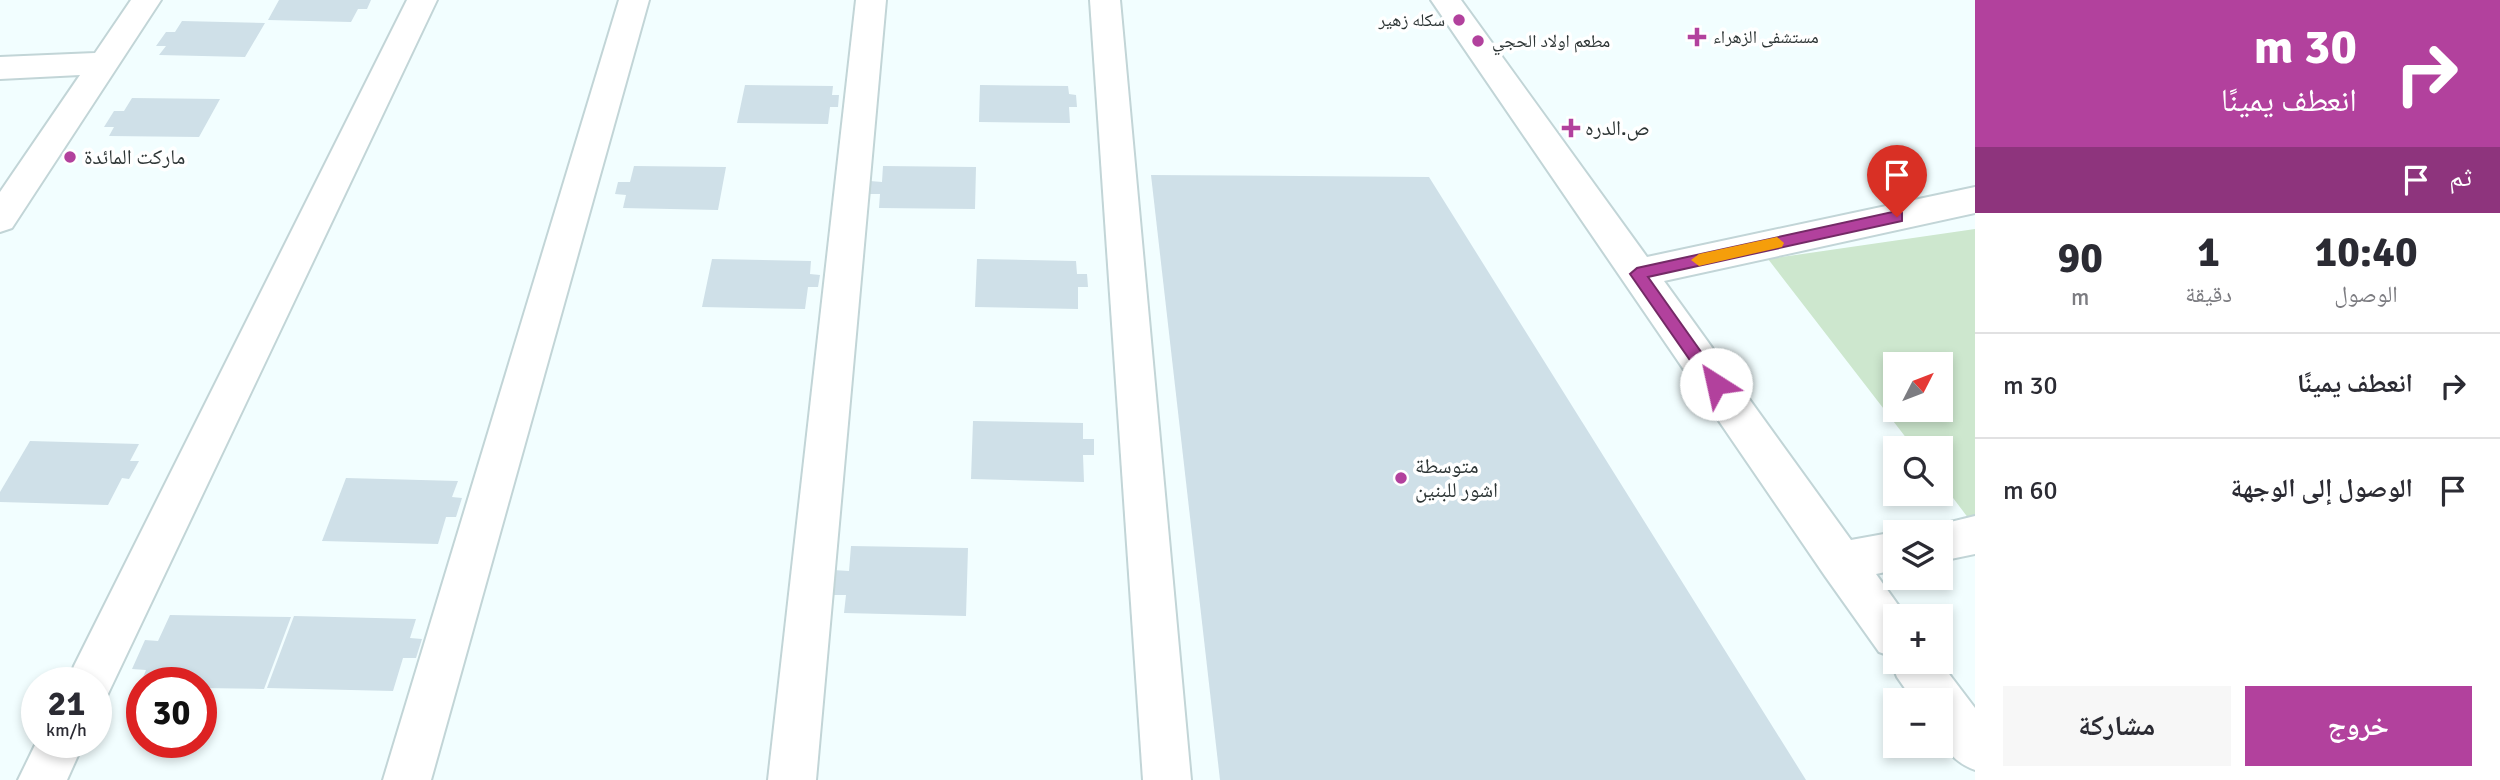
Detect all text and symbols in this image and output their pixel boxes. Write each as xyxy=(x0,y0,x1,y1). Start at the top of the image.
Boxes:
place label: سكله زهير xyxy=(1378,9,1445,31)
marker: سكله زهير xyxy=(1451,12,1467,28)
text: 30 m xyxy=(2254,17,2357,77)
place label: مستشفى الزهراء xyxy=(1713,26,1819,48)
marker: مستشفى الزهراء xyxy=(1687,27,1707,47)
icon: right xyxy=(2381,28,2472,119)
place label: مطعم اولاد الحجي xyxy=(1492,30,1610,56)
marker: مطعم اولاد الحجي xyxy=(1470,33,1486,49)
text: انعطف يمينًا xyxy=(2221,81,2357,120)
place label: ص.الدره xyxy=(1585,115,1650,141)
marker: ص.الدره xyxy=(1563,120,1579,136)
place label: ماركت المائدة xyxy=(84,144,185,170)
pin xyxy=(1867,145,1927,217)
marker: ماركت المائدة xyxy=(62,149,78,165)
icon: arrive xyxy=(1878,156,1916,194)
icon: arrive xyxy=(2397,161,2435,199)
text: ثم xyxy=(2449,162,2472,194)
text: 1 xyxy=(2197,227,2220,278)
text: 10:40 xyxy=(2314,227,2418,278)
text: 90 xyxy=(2057,233,2103,284)
text: دقيقة xyxy=(2185,280,2232,309)
text: الوصول xyxy=(2334,280,2398,309)
text: m xyxy=(2071,283,2089,312)
position arrow xyxy=(1679,347,1753,421)
north arrow xyxy=(1883,352,1953,422)
map controls xyxy=(1883,352,1953,758)
icon: right xyxy=(2434,367,2472,405)
text: انعطف يمينًا xyxy=(2297,368,2413,400)
text: 30 m xyxy=(2003,370,2058,402)
button: search xyxy=(1883,436,1953,506)
place label: متوسطة اشور للبنين xyxy=(1415,453,1498,503)
marker: متوسطة اشور للبنين xyxy=(1393,470,1409,486)
icon: arrive xyxy=(2434,472,2472,510)
text: الوصول إلى الوجهة xyxy=(2231,473,2413,505)
text: 60 m xyxy=(2003,475,2058,507)
button: layers xyxy=(1883,520,1953,590)
button: + xyxy=(1883,604,1953,674)
speed limit sign: 30 xyxy=(126,667,217,758)
text: 21 xyxy=(48,682,85,725)
button: مشاركة xyxy=(2003,686,2231,766)
button: خروج xyxy=(2245,686,2472,766)
button: − xyxy=(1883,688,1953,758)
text: km/h xyxy=(46,719,87,741)

